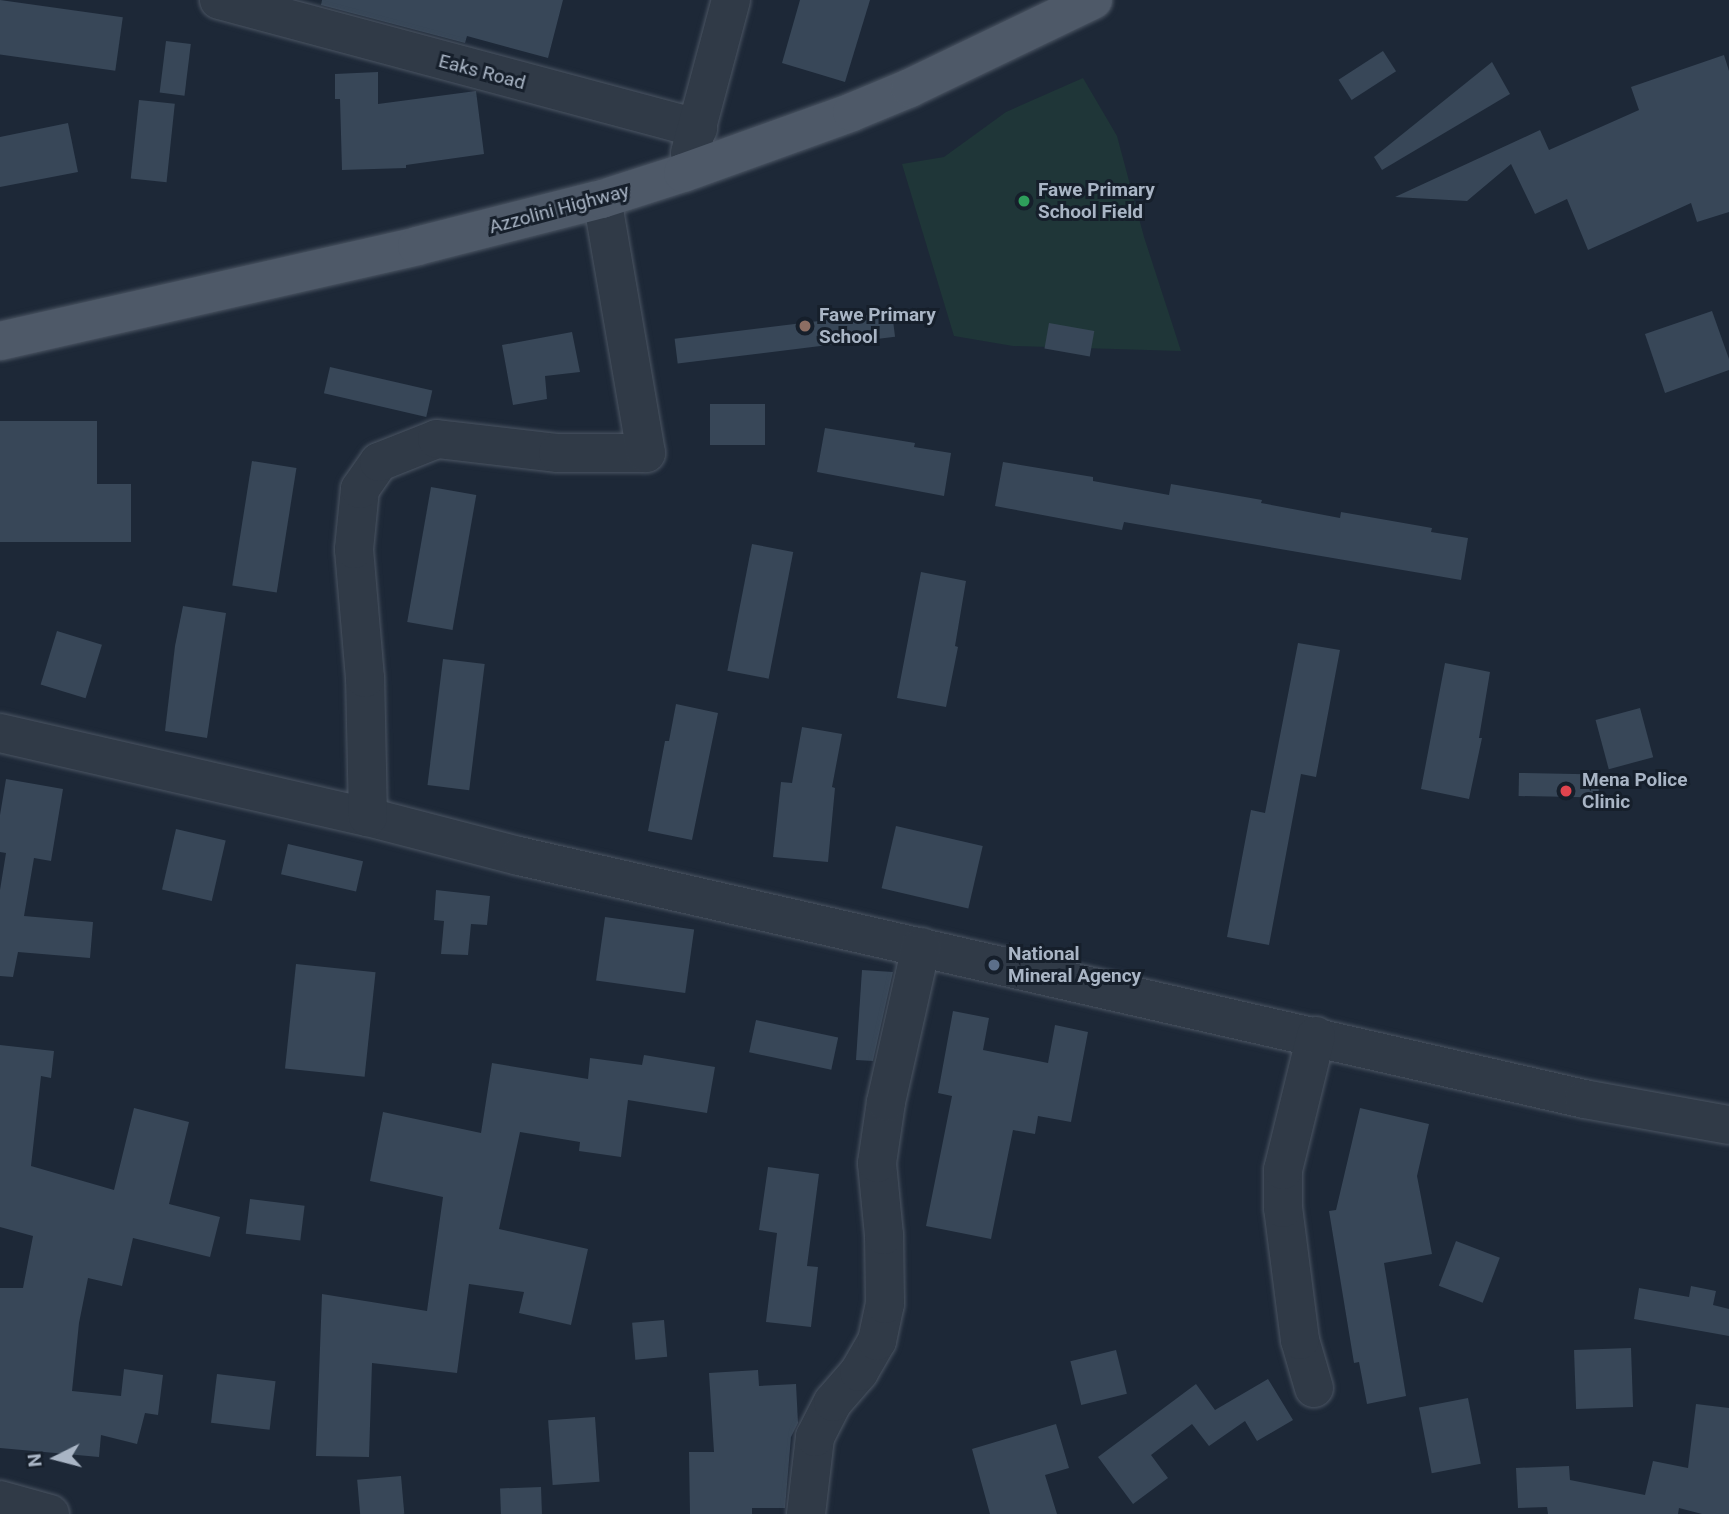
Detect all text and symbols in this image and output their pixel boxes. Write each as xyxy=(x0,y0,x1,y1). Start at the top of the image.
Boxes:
street label: Eaks Road xyxy=(436,49,528,95)
street label: Azzolini Highway xyxy=(487,179,631,239)
place label: Fawe Primary School Field xyxy=(1038,179,1155,223)
marker: Fawe Primary School Field xyxy=(1016,193,1032,209)
place label: Fawe Primary School xyxy=(819,304,936,348)
marker: Fawe Primary School xyxy=(797,318,813,334)
place label: Mena Police Clinic xyxy=(1582,769,1688,813)
marker: Mena Police Clinic xyxy=(1556,781,1576,801)
place label: National Mineral Agency xyxy=(1008,943,1141,987)
marker: National Mineral Agency xyxy=(986,957,1002,973)
north arrow xyxy=(21,1423,91,1493)
text: N xyxy=(22,1452,47,1468)

